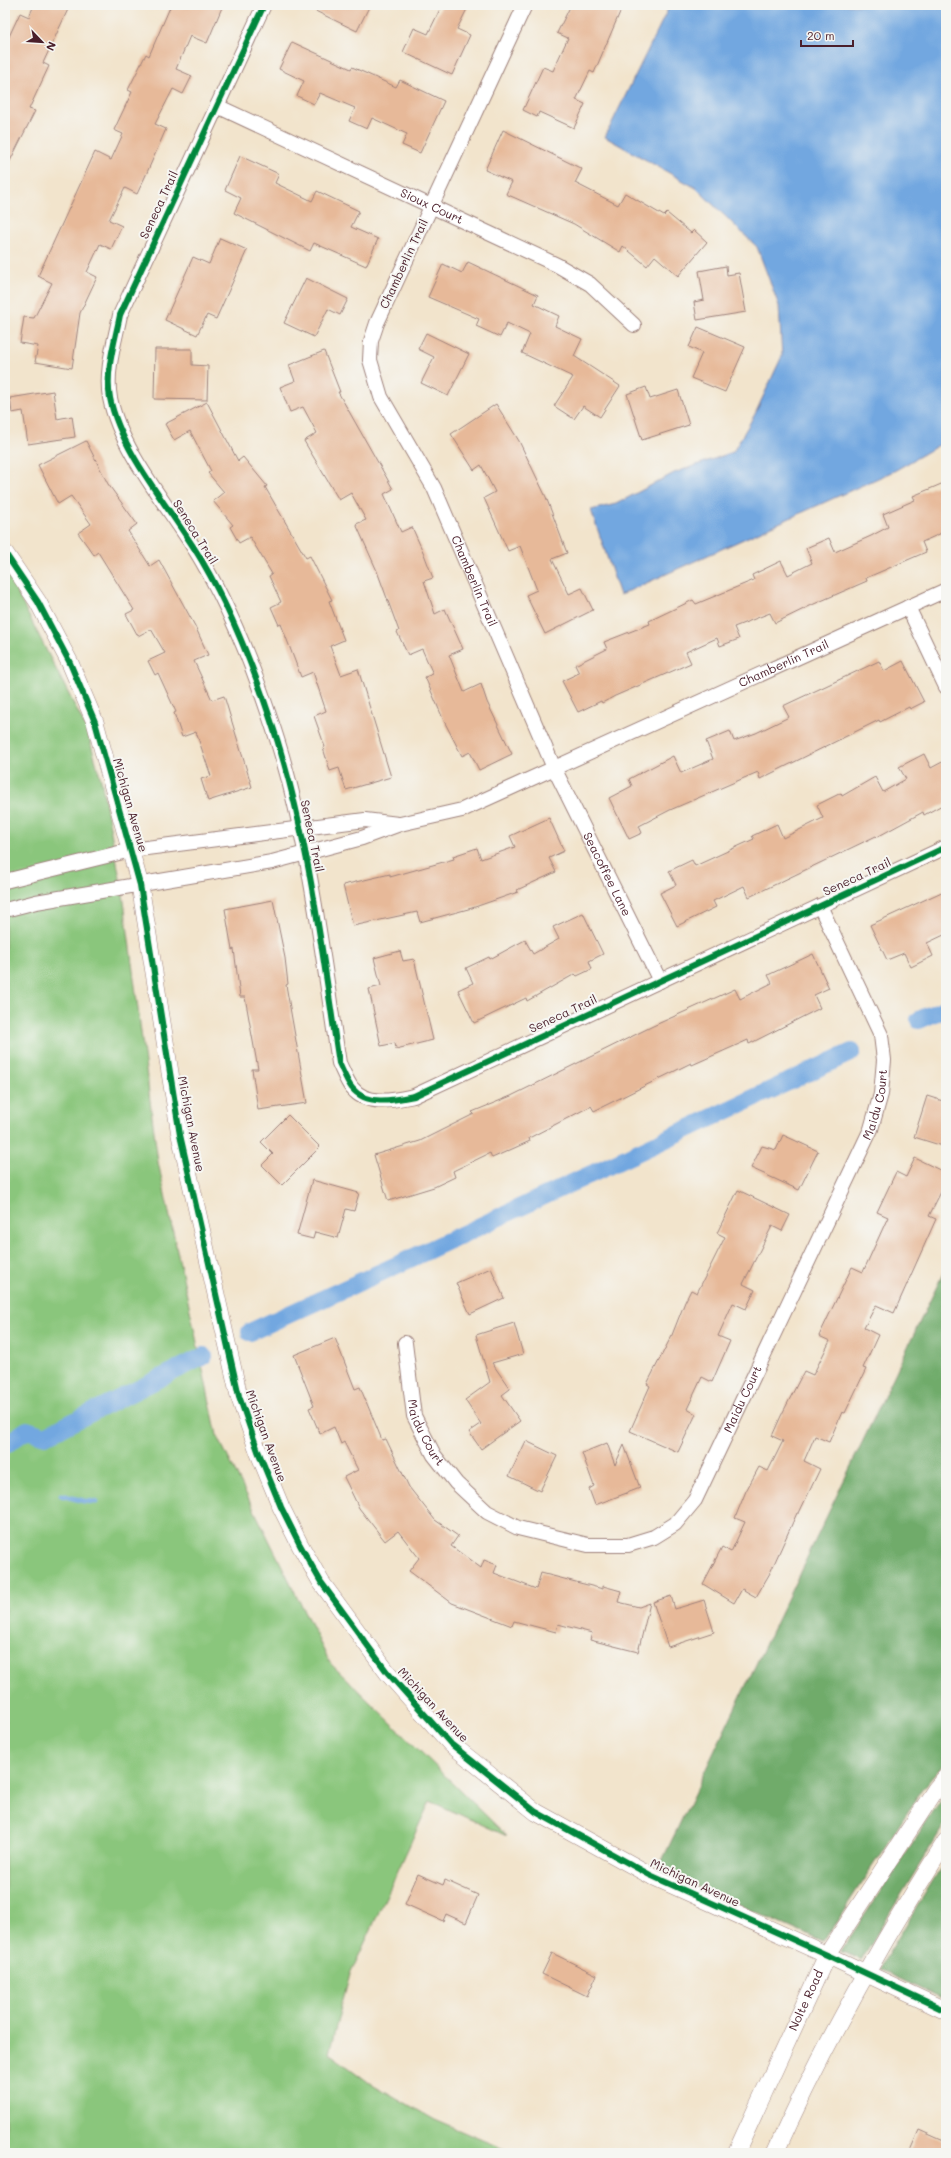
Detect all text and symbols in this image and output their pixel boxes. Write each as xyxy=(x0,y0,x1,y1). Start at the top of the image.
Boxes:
north arrow xyxy=(22,22,62,62)
scale bar xyxy=(801,22,853,48)
text: 20 m xyxy=(807,27,835,43)
text: N xyxy=(43,39,60,53)
street label: Seneca Trail xyxy=(135,168,181,241)
street label: Sioux Court xyxy=(398,184,466,227)
street label: Chamberlin Trail xyxy=(375,216,431,311)
street label: Seneca Trail xyxy=(170,496,222,567)
street label: Chamberlin Trail xyxy=(448,533,501,629)
street label: Chamberlin Trail xyxy=(736,635,831,690)
street label: Michigan Avenue xyxy=(110,756,152,854)
street label: Seneca Trail xyxy=(298,798,328,873)
street label: Seacoffee Lane xyxy=(580,829,635,918)
street label: Seneca Trail xyxy=(820,853,893,899)
street label: Seneca Trail xyxy=(526,990,599,1036)
street label: Maidu Court xyxy=(858,1069,890,1142)
street label: Michigan Avenue xyxy=(175,1075,209,1173)
street label: Maidu Court xyxy=(719,1363,765,1435)
street label: Michigan Avenue xyxy=(243,1387,291,1484)
street label: Maidu Court xyxy=(405,1398,448,1469)
street label: Michigan Avenue xyxy=(395,1663,473,1745)
street label: Michigan Avenue xyxy=(648,1854,743,1910)
street label: Nolte Road xyxy=(784,1966,826,2033)

